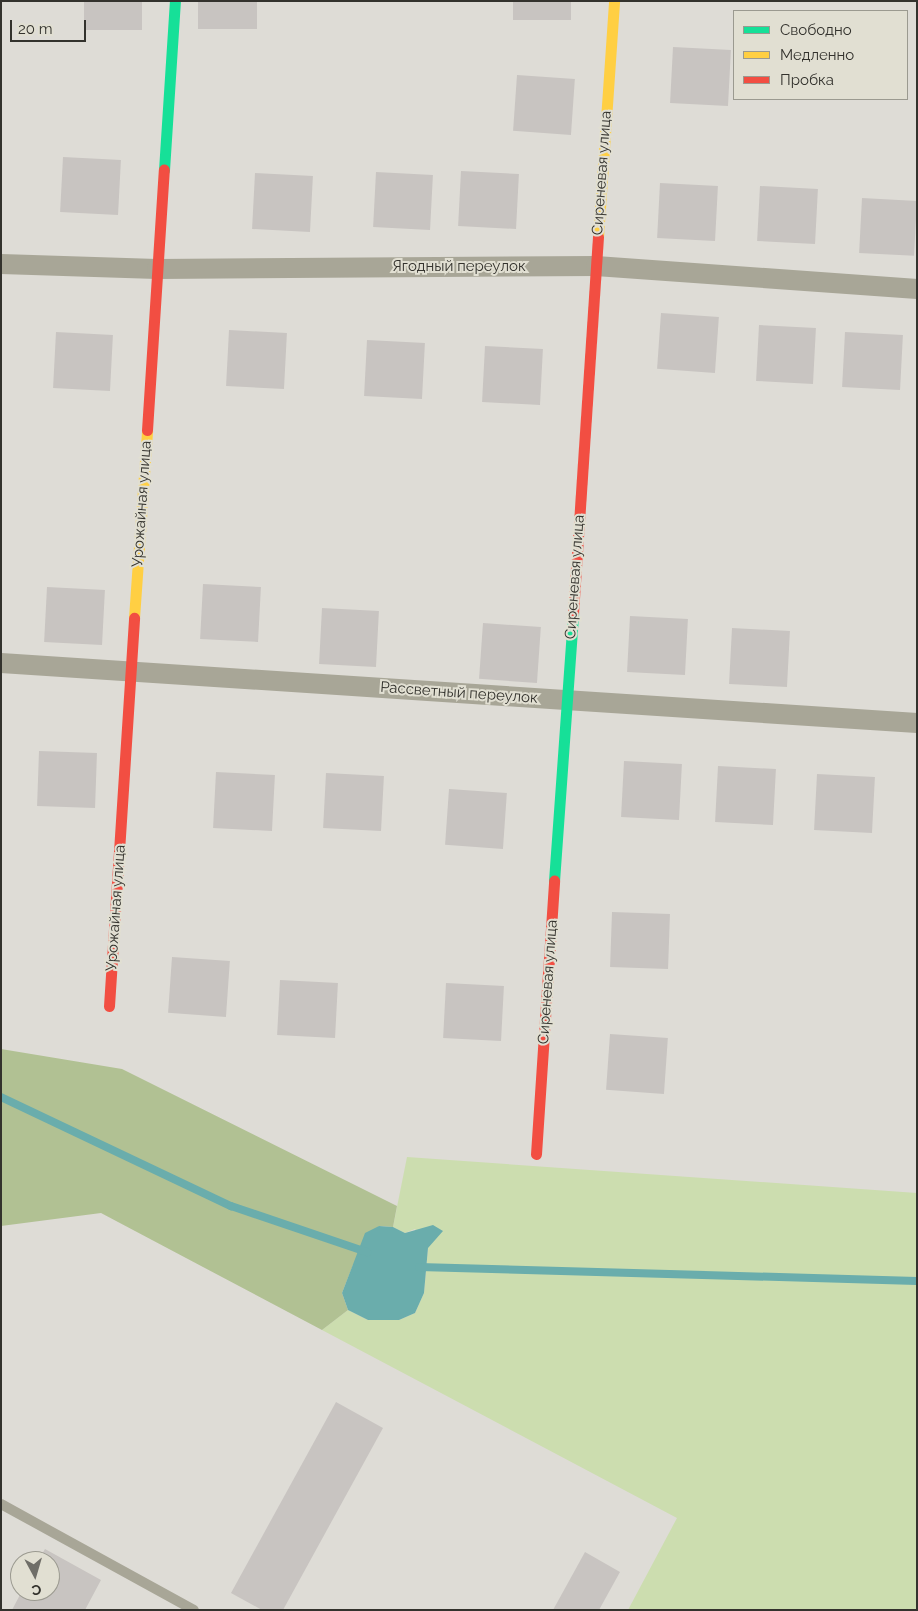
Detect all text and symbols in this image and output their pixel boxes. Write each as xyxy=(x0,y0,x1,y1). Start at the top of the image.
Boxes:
scale bar xyxy=(12,10,89,42)
legend xyxy=(733,10,908,100)
text: 20 m xyxy=(18,20,53,38)
text: Свободно xyxy=(780,21,852,39)
text: Медленно xyxy=(780,46,854,64)
text: Пробка xyxy=(780,71,834,89)
street label: Сиреневая улица xyxy=(589,110,615,236)
street label: Ягодный переулок xyxy=(392,258,526,276)
street label: Урожайная улица xyxy=(129,440,155,568)
street label: Сиреневая улица xyxy=(562,514,588,640)
street label: Рассветный переулок xyxy=(380,679,538,707)
street label: Урожайная улица xyxy=(103,844,129,972)
street label: Сиреневая улица xyxy=(535,919,561,1045)
north arrow xyxy=(10,1551,60,1601)
text: С xyxy=(31,1581,42,1598)

